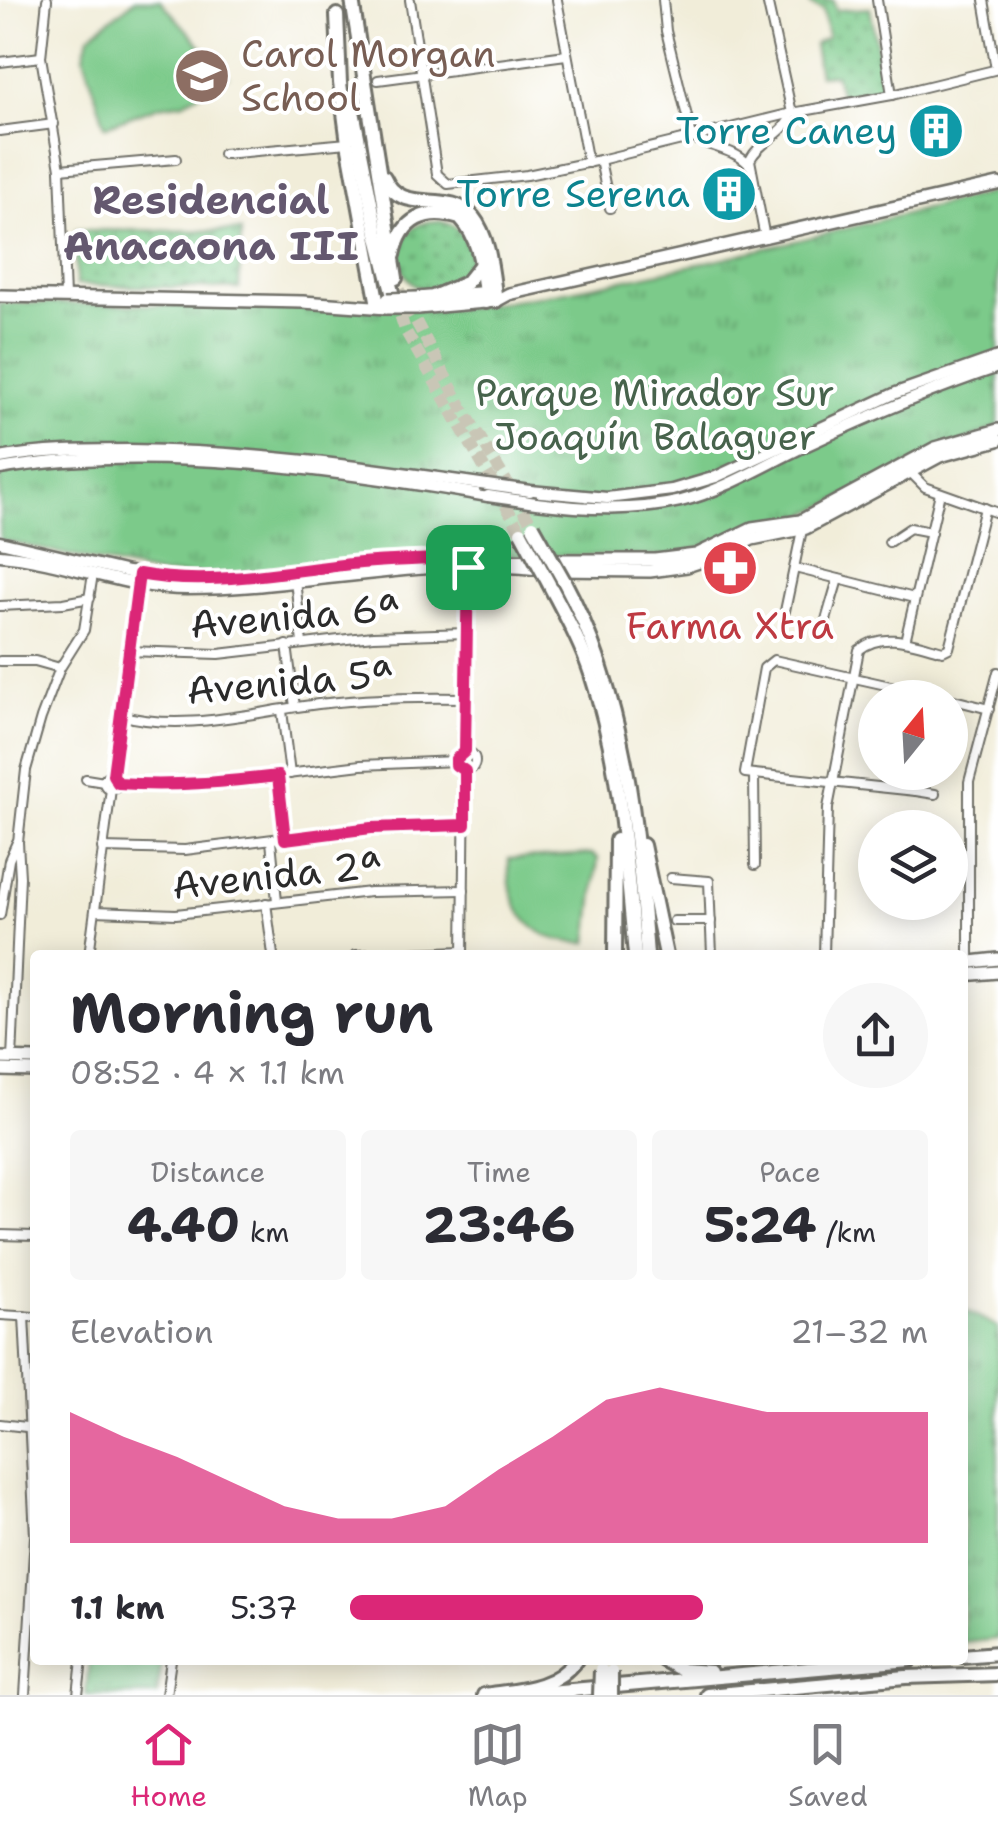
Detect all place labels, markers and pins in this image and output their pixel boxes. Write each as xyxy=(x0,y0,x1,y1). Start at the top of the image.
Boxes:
place label: Carol Morgan School xyxy=(241,28,496,123)
school or university icon: Carol Morgan School xyxy=(172,46,232,106)
building icon: Torre Caney xyxy=(906,101,966,161)
place label: Torre Caney xyxy=(676,105,897,156)
building icon: Torre Serena xyxy=(699,164,759,224)
place label: Torre Serena xyxy=(456,168,690,219)
pin xyxy=(426,525,511,610)
pharmacy icon: Farma Xtra xyxy=(700,538,760,598)
place label: Farma Xtra xyxy=(626,600,834,651)

